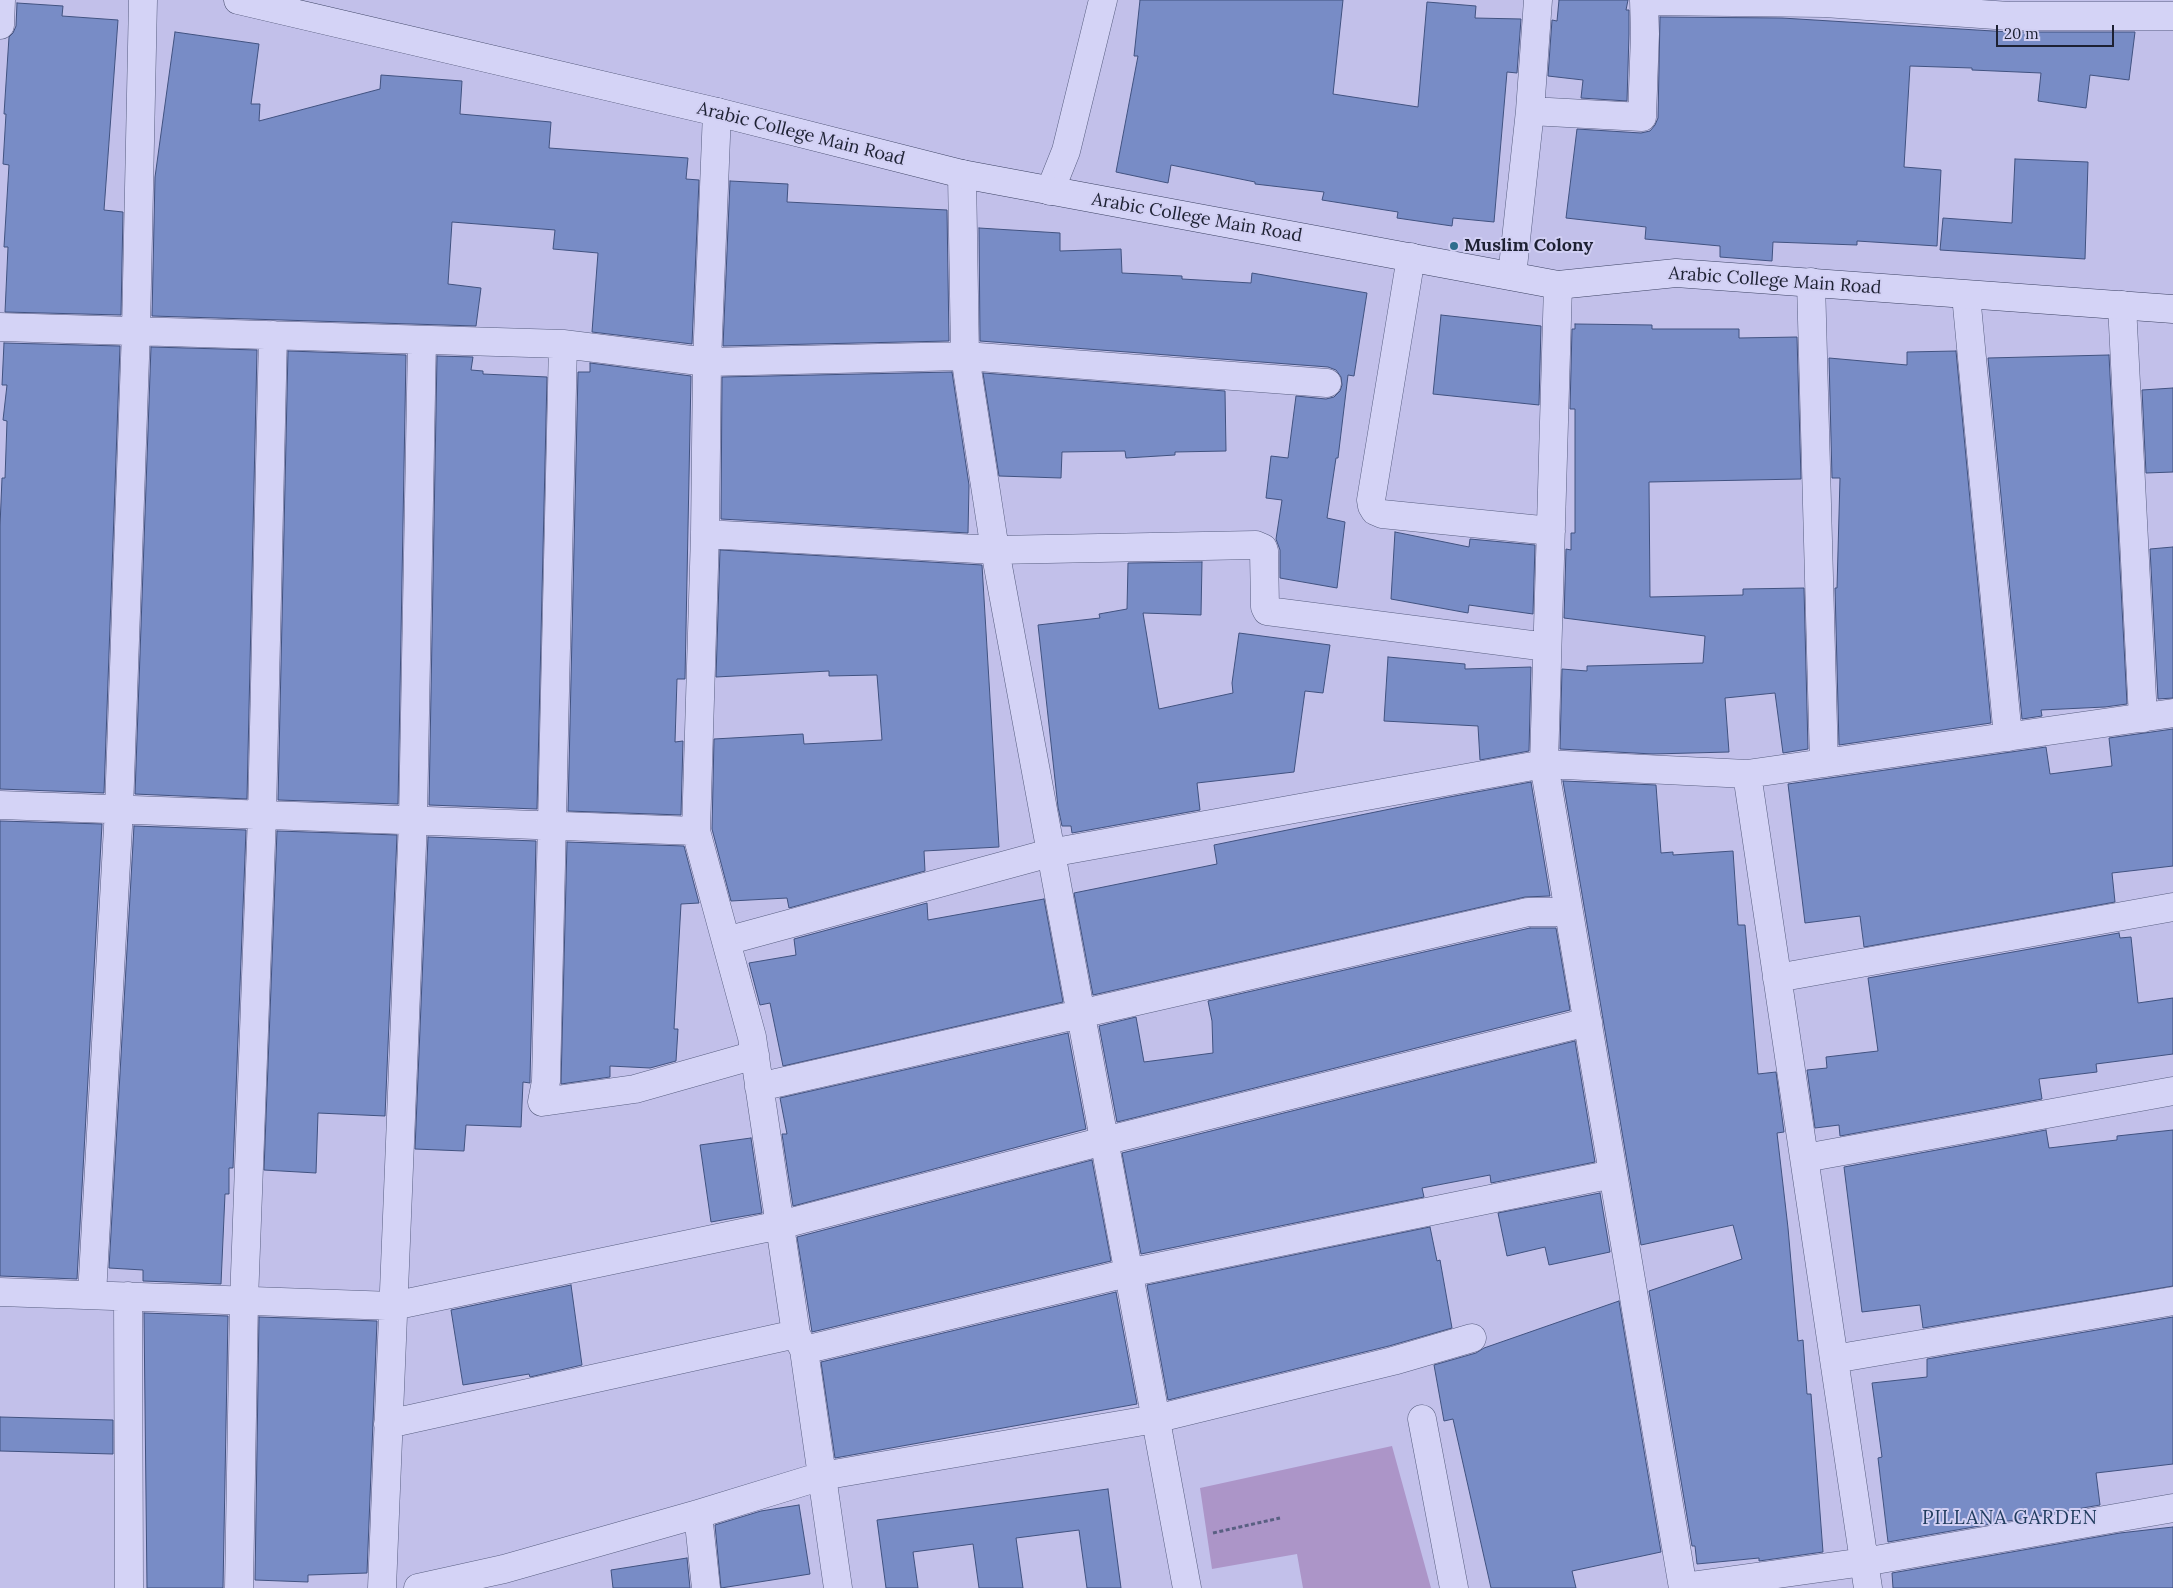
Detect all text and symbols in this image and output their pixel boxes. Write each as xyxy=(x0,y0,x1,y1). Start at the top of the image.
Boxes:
scale bar xyxy=(1998,15,2116,47)
text: 20 m xyxy=(2004,24,2039,43)
street label: Arabic College Main Road xyxy=(695,98,907,170)
street label: Arabic College Main Road xyxy=(1090,189,1304,247)
place label: Muslim Colony xyxy=(1464,235,1593,257)
marker: Muslim Colony xyxy=(1448,240,1460,252)
street label: Arabic College Main Road xyxy=(1668,263,1882,299)
district label: PILLANA GARDEN xyxy=(1920,1508,2100,1530)

